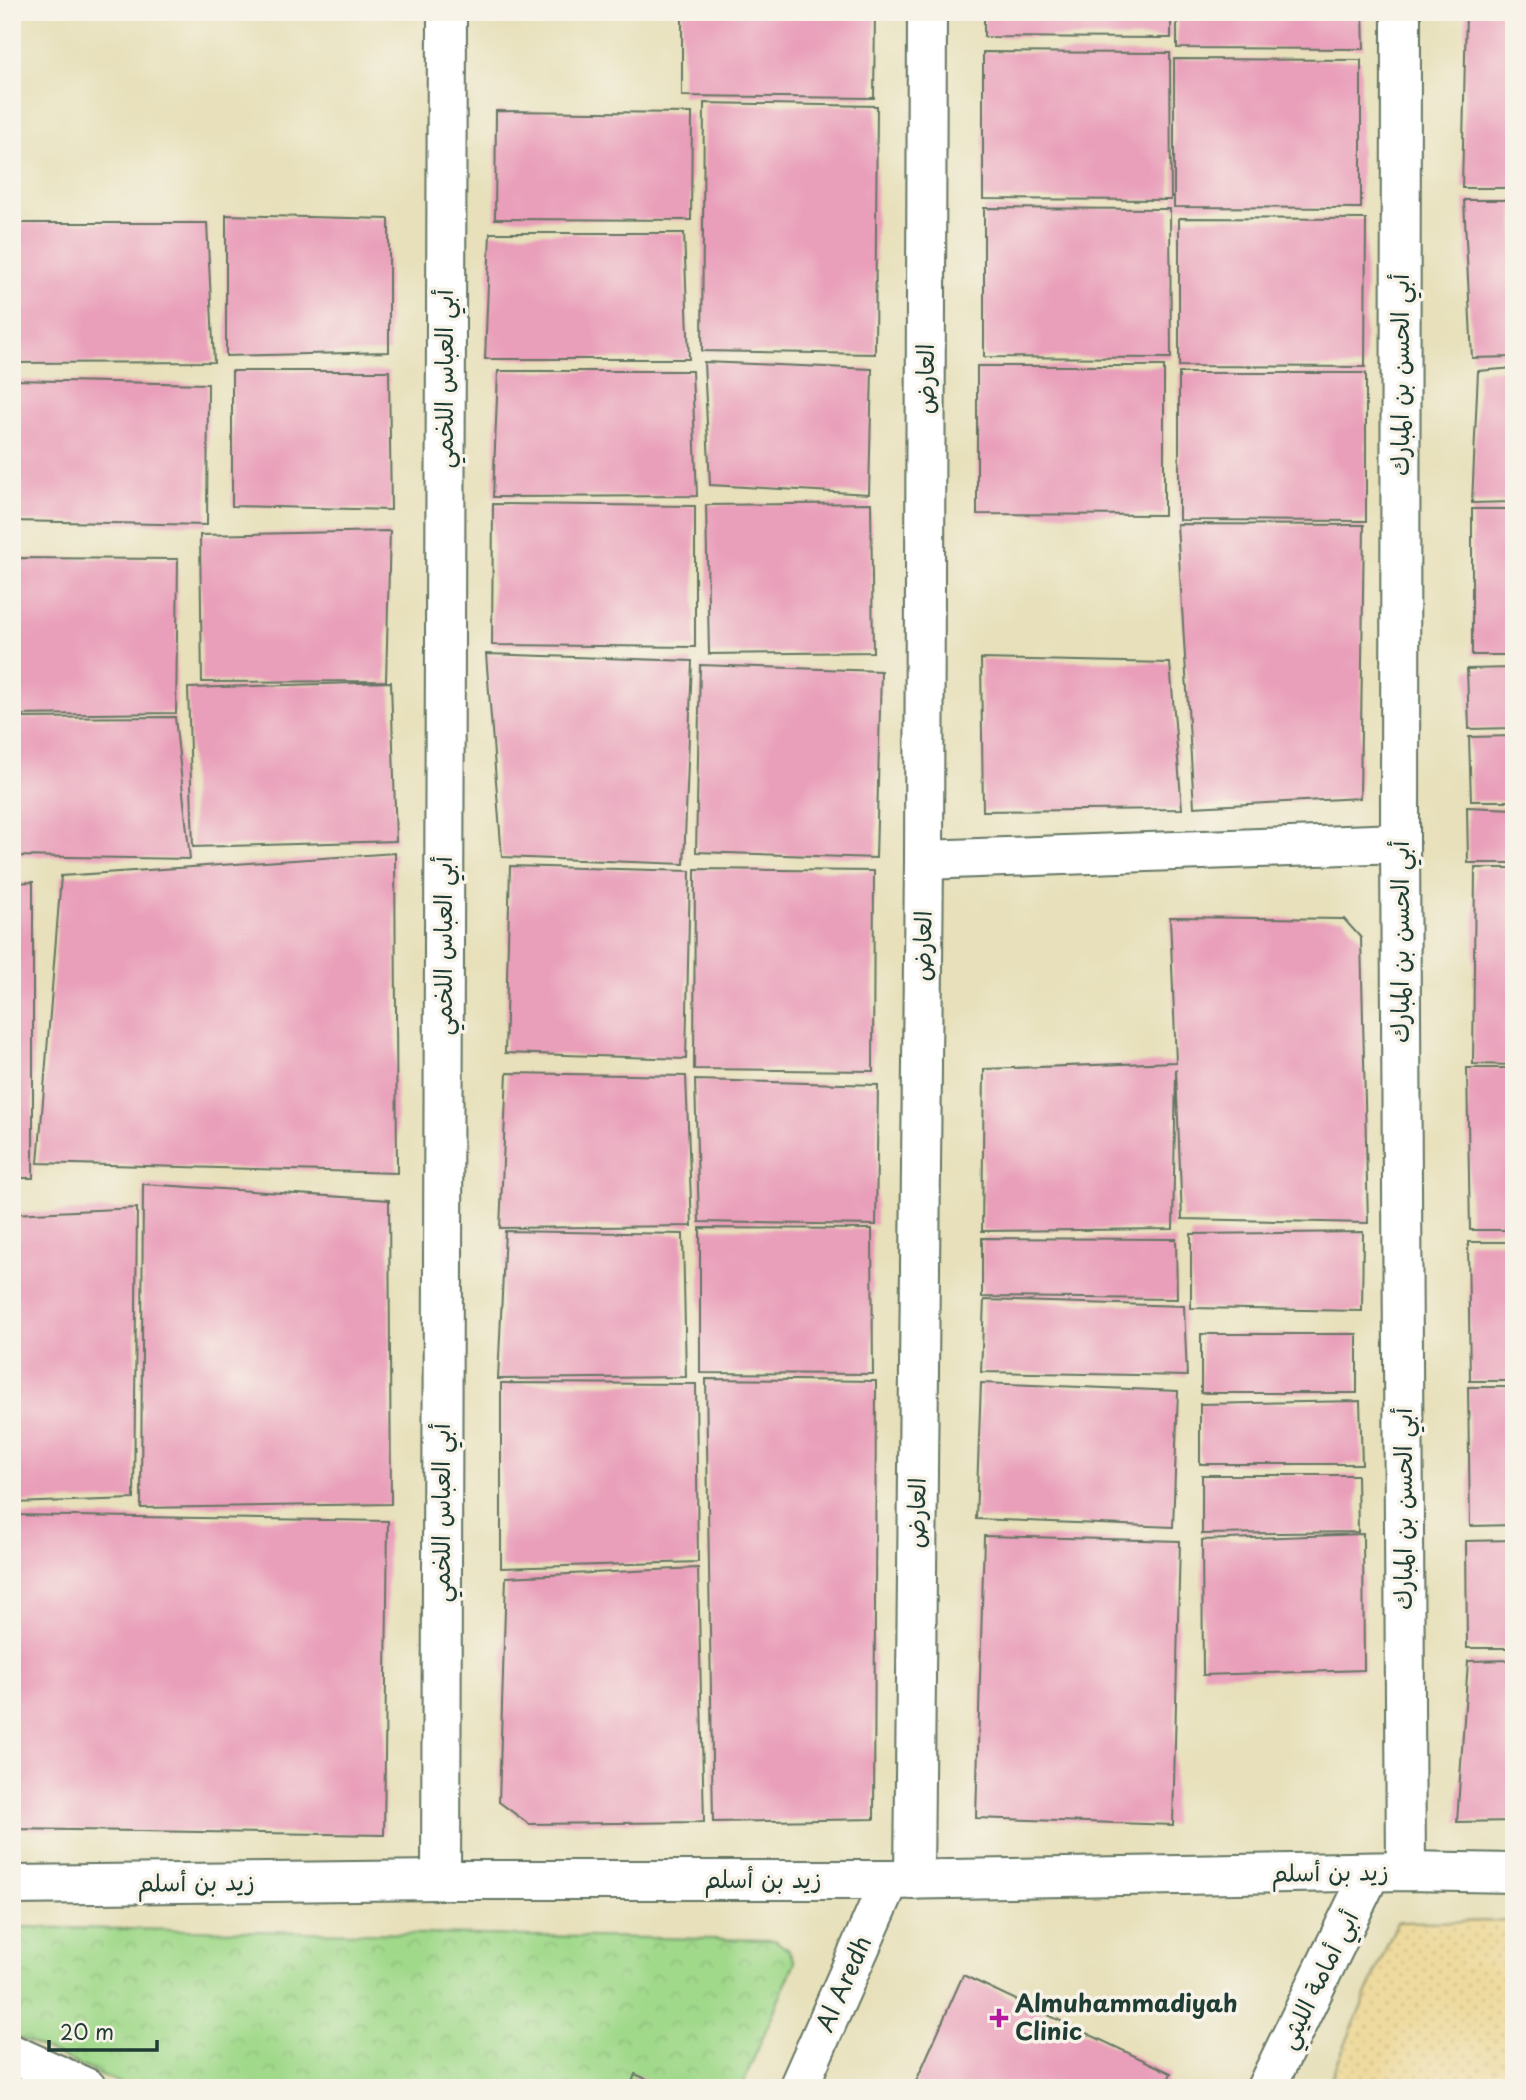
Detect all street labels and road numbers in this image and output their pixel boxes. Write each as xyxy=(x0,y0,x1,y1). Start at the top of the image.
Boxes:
street label: أبي الحسن بن المبارك xyxy=(1381,274,1422,476)
street label: أبي العباس اللخمي xyxy=(425,289,466,469)
street label: العارض xyxy=(906,344,942,414)
street label: أبي الحسن بن المبارك xyxy=(1381,841,1422,1043)
street label: أبي العباس اللخمي xyxy=(424,856,465,1036)
street label: العارض xyxy=(902,910,940,982)
street label: أبي الحسن بن المبارك xyxy=(1384,1408,1425,1610)
street label: أبي العباس اللخمي xyxy=(422,1423,463,1603)
street label: العارض xyxy=(896,1477,934,1549)
street label: زيد بن أسلم xyxy=(1271,1852,1389,1892)
street label: زيد بن أسلم xyxy=(704,1860,822,1898)
street label: زيد بن أسلم xyxy=(137,1862,255,1902)
street label: أبي أمامة الليثي xyxy=(1268,1904,1371,2057)
street label: Al Aredh xyxy=(805,1929,879,2037)

